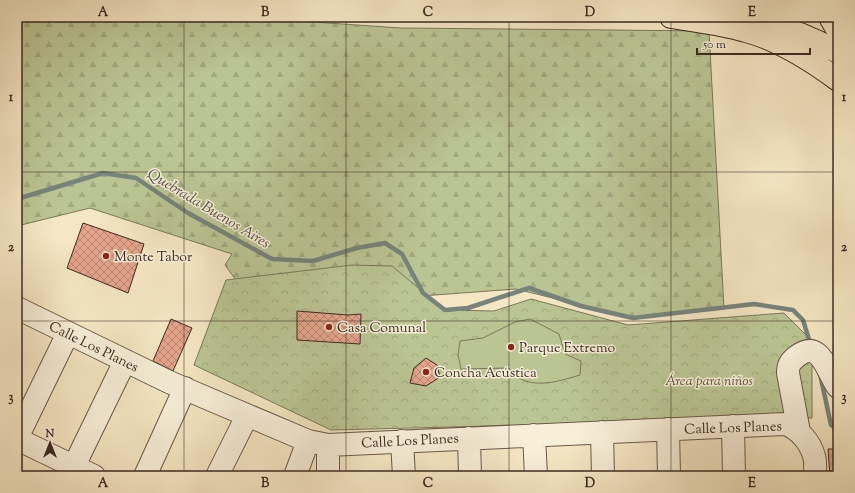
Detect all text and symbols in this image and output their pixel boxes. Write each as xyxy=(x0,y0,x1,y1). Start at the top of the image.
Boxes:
text: A xyxy=(98,4,109,22)
text: B xyxy=(261,4,270,22)
text: C xyxy=(423,4,433,22)
text: D xyxy=(585,4,595,22)
text: E xyxy=(748,4,756,22)
scale bar xyxy=(697,30,810,56)
text: 50 m xyxy=(702,36,726,54)
text: 1 xyxy=(9,89,14,107)
text: 1 xyxy=(842,89,847,107)
water label: Quebrada Buenos Aires xyxy=(143,164,273,254)
text: 2 xyxy=(8,239,15,257)
text: 2 xyxy=(841,239,848,257)
place label: Monte Tabor xyxy=(114,248,193,268)
marker: Monte Tabor xyxy=(101,251,111,261)
street label: Calle Los Planes xyxy=(45,317,141,378)
place label: Casa Comunal xyxy=(337,319,426,339)
marker: Casa Comunal xyxy=(324,322,334,332)
place label: Parque Extremo xyxy=(519,339,615,359)
marker: Parque Extremo xyxy=(506,342,516,352)
place label: Concha Acústica xyxy=(434,364,537,384)
marker: Concha Acústica xyxy=(421,367,431,377)
park label: Área para niños xyxy=(665,372,753,392)
text: 3 xyxy=(8,389,14,407)
text: 3 xyxy=(841,389,847,407)
street label: Calle Los Planes xyxy=(684,417,782,441)
north arrow xyxy=(30,423,70,463)
text: N xyxy=(45,426,55,442)
street label: Calle Los Planes xyxy=(361,429,459,455)
text: A xyxy=(98,475,109,493)
text: B xyxy=(261,475,270,493)
text: C xyxy=(423,475,433,493)
text: D xyxy=(585,475,595,493)
text: E xyxy=(748,475,756,493)

